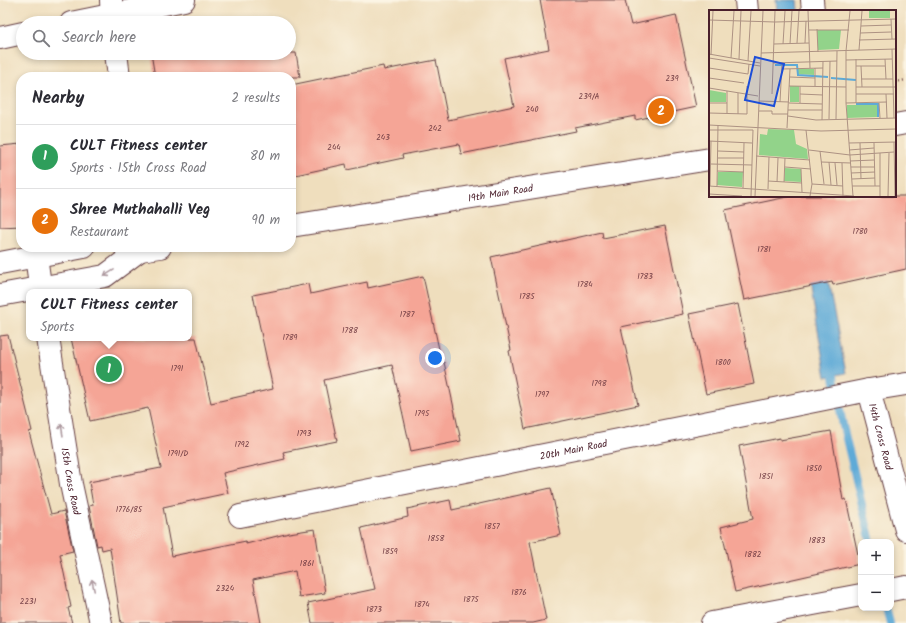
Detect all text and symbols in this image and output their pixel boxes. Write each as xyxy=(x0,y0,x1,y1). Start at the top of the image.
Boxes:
inset map xyxy=(709,10,896,197)
search box xyxy=(16,16,296,60)
text: Search here xyxy=(62,26,136,50)
icon: search xyxy=(30,27,52,49)
house number: 239 xyxy=(665,72,679,85)
text: Nearby xyxy=(32,85,84,112)
text: 2 results xyxy=(232,88,280,109)
house number: 239/A xyxy=(579,90,600,103)
pin: 2 xyxy=(648,96,674,126)
house number: 240 xyxy=(525,103,539,116)
house number: 242 xyxy=(428,122,442,135)
house number: 243 xyxy=(376,131,390,144)
text: CULT Fitness center xyxy=(70,134,207,158)
house number: 244 xyxy=(327,141,341,154)
text: 1 xyxy=(43,146,47,167)
text: 80 m xyxy=(250,146,280,167)
text: Sports · 15th Cross Road xyxy=(70,158,206,179)
street label: 19th Main Road xyxy=(467,180,535,207)
text: Shree Muthahalli Veg xyxy=(70,198,210,222)
text: 2 xyxy=(41,210,49,231)
text: 90 m xyxy=(252,210,280,231)
text: Restaurant xyxy=(70,222,129,243)
house number: 1780 xyxy=(852,225,868,238)
house number: 1781 xyxy=(757,243,771,256)
one-way arrow xyxy=(104,269,115,277)
house number: 1783 xyxy=(637,270,653,283)
house number: 1784 xyxy=(577,278,593,291)
popup xyxy=(26,289,192,341)
house number: 1785 xyxy=(519,290,535,303)
text: CULT Fitness center xyxy=(41,293,178,317)
house number: 1787 xyxy=(400,308,415,321)
text: Sports xyxy=(41,317,74,338)
house number: 1788 xyxy=(342,324,358,337)
house number: 1789 xyxy=(283,331,298,344)
your location xyxy=(425,348,445,368)
pin: 1 xyxy=(96,354,122,384)
house number: 1800 xyxy=(715,356,731,369)
house number: 1791 xyxy=(171,362,184,375)
house number: 1798 xyxy=(592,377,607,390)
house number: 1797 xyxy=(535,388,549,401)
street label: 14th Cross Road xyxy=(864,402,897,473)
house number: 1795 xyxy=(415,407,430,420)
one-way arrow xyxy=(58,424,66,437)
house number: 1793 xyxy=(297,427,312,440)
street label: 20th Main Road xyxy=(538,435,610,465)
house number: 1792 xyxy=(235,438,250,451)
street label: 15th Cross Road xyxy=(56,446,85,517)
house number: 1791/D xyxy=(168,447,188,460)
house number: 1850 xyxy=(806,462,822,475)
house number: 1851 xyxy=(759,470,774,483)
house number: 1776/85 xyxy=(116,503,143,516)
house number: 1857 xyxy=(484,520,500,533)
house number: 1858 xyxy=(428,532,444,545)
house number: 1883 xyxy=(809,534,826,547)
map controls xyxy=(858,539,894,611)
button: + xyxy=(858,539,894,575)
house number: 1859 xyxy=(382,545,398,558)
house number: 1882 xyxy=(745,548,762,561)
house number: 1861 xyxy=(300,557,315,570)
button: − xyxy=(858,575,894,611)
one-way arrow xyxy=(88,579,96,592)
house number: 2324 xyxy=(216,582,235,595)
house number: 1876 xyxy=(511,586,527,599)
house number: 1875 xyxy=(463,593,479,606)
house number: 2231 xyxy=(20,595,37,608)
house number: 1874 xyxy=(414,598,430,611)
house number: 1873 xyxy=(366,603,382,616)

